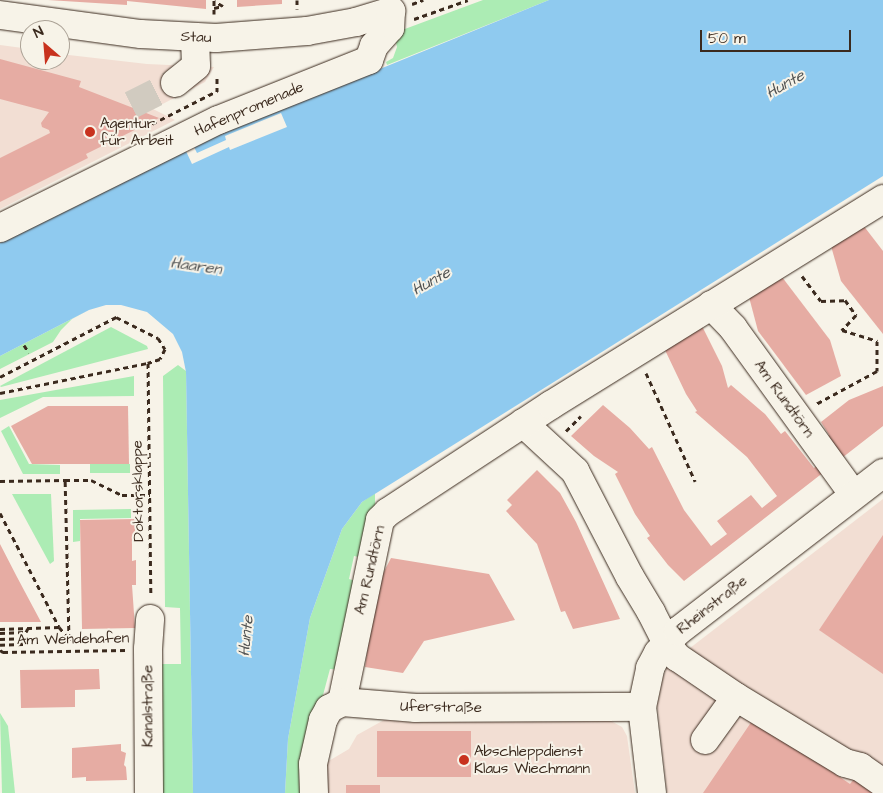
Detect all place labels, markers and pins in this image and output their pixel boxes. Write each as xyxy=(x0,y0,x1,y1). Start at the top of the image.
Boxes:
place label: Agentur für Arbeit xyxy=(100,114,174,149)
marker: Agentur für Arbeit xyxy=(84,126,96,138)
place label: Abschleppdienst Klaus Wiechmann xyxy=(474,742,590,777)
marker: Abschleppdienst Klaus Wiechmann xyxy=(458,754,470,766)

